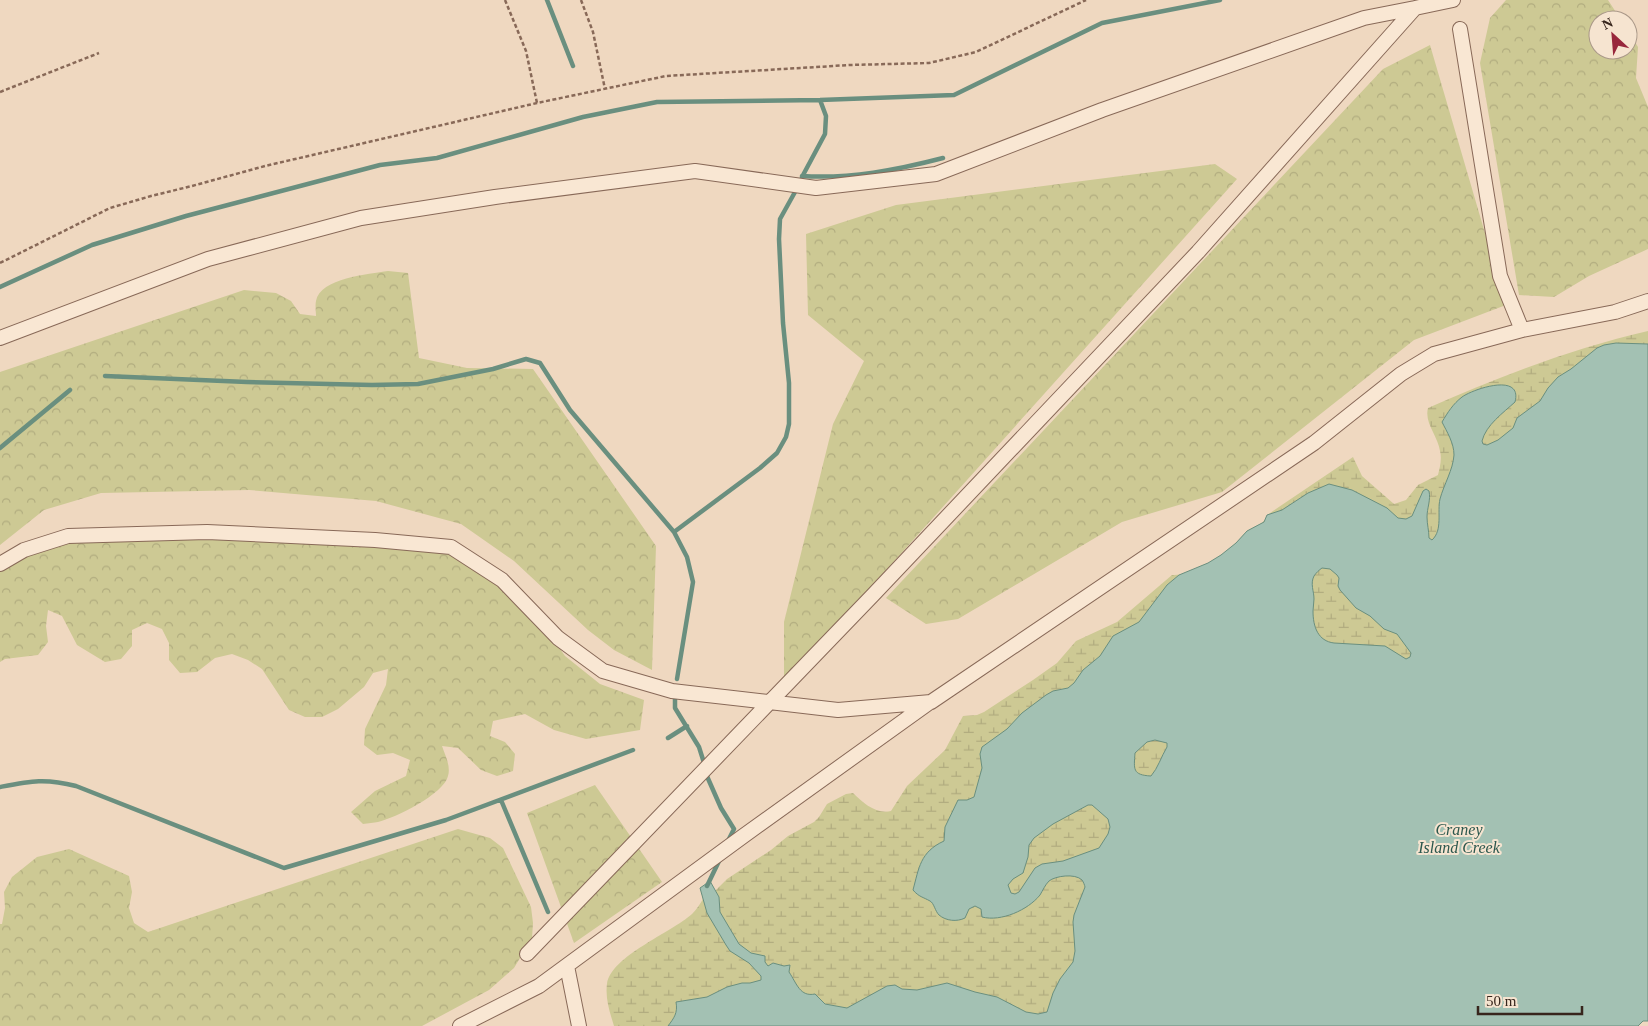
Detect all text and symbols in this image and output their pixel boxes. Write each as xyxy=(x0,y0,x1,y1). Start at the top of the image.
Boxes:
north arrow xyxy=(1588,10,1638,60)
text: N xyxy=(1600,15,1615,33)
water label: Craney Island Creek xyxy=(1417,821,1501,856)
scale bar xyxy=(1478,984,1582,1016)
text: 50 m xyxy=(1486,993,1517,1009)

